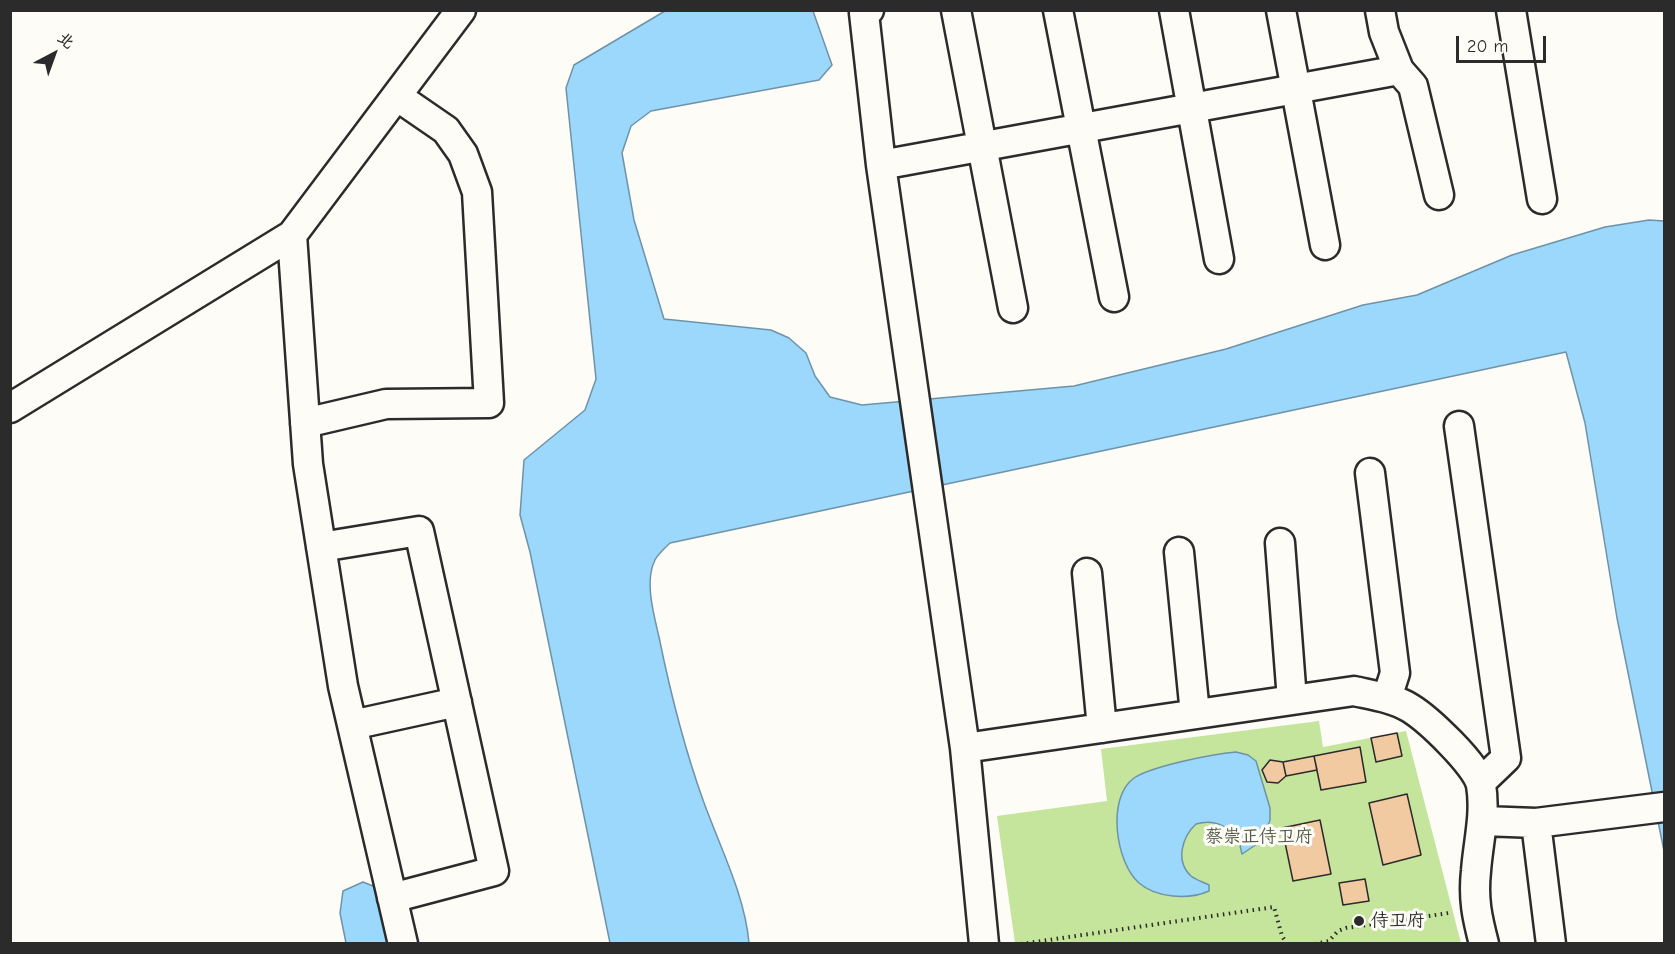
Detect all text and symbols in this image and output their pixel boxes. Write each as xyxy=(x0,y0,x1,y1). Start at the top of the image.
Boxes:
north arrow xyxy=(24,24,84,84)
scale bar xyxy=(1459,24,1549,62)
text: 北 xyxy=(54,28,78,52)
text: 20 m xyxy=(1467,36,1508,57)
park label: 蔡崇正侍卫府 xyxy=(1205,826,1313,848)
place label: 侍卫府 xyxy=(1371,910,1425,932)
marker: 侍卫府 xyxy=(1352,914,1366,928)

